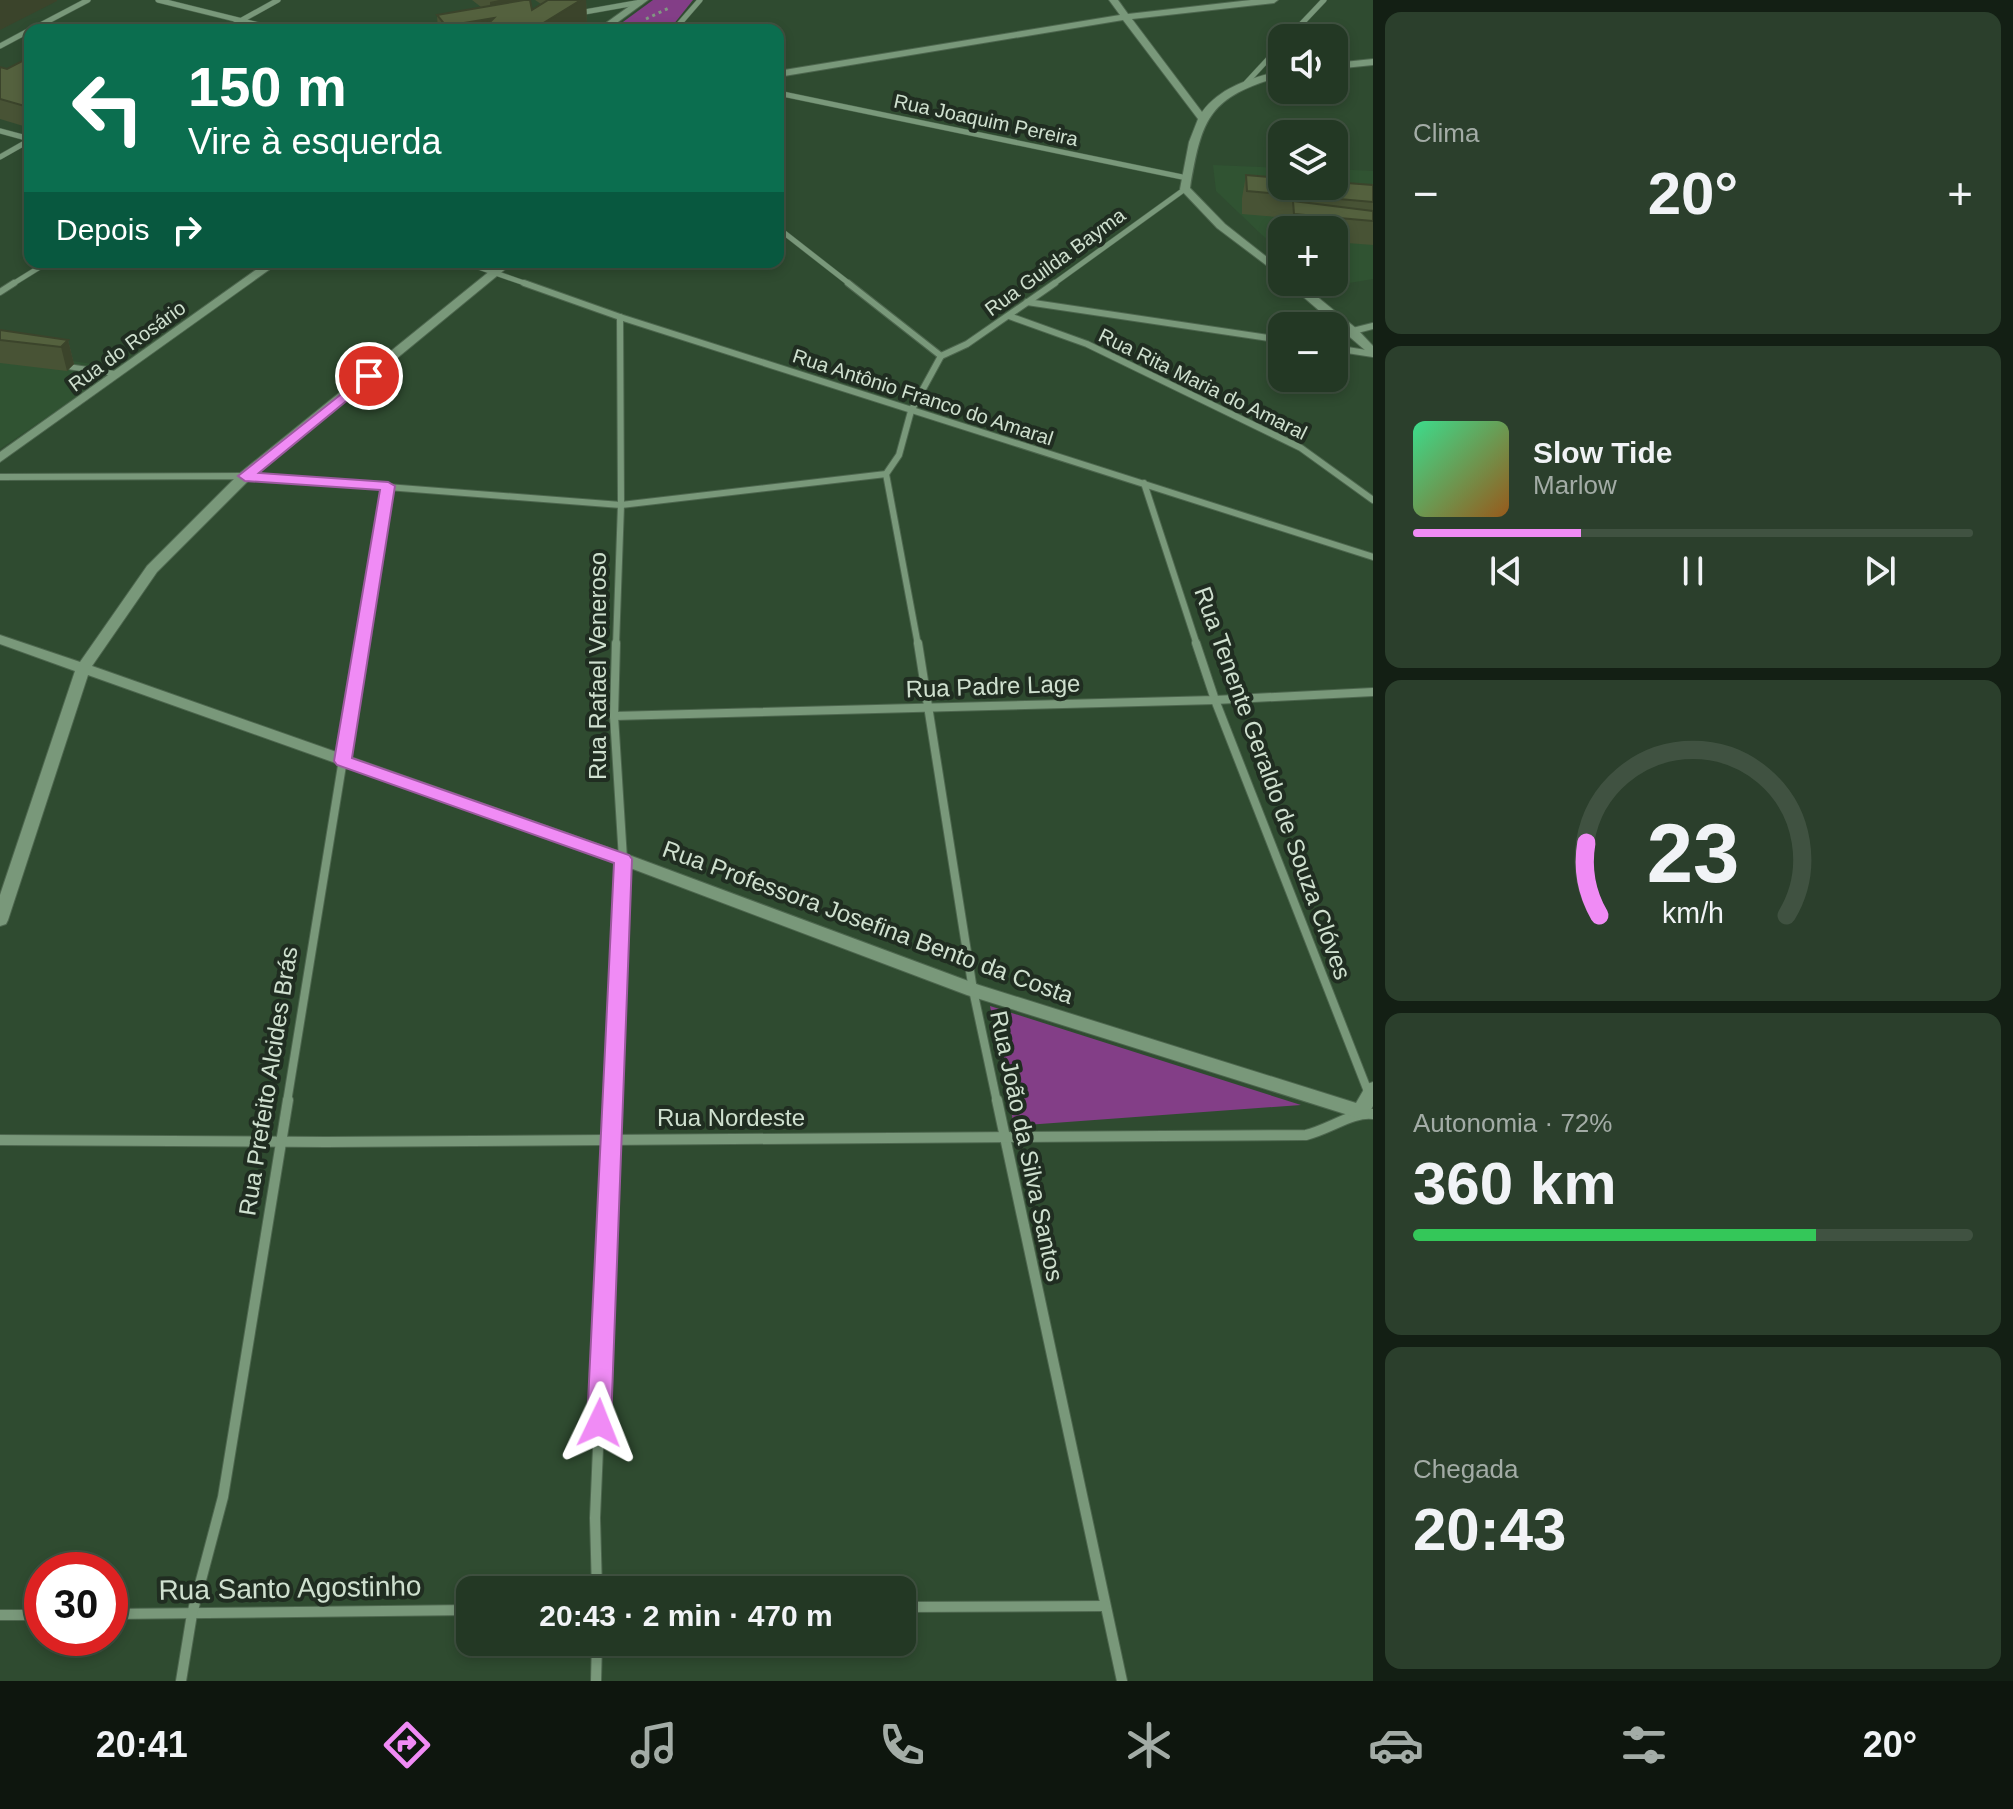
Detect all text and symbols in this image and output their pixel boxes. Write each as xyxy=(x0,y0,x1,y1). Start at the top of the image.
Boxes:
map controls xyxy=(1268,24,1348,392)
button: sound xyxy=(1268,24,1348,104)
text: 150 m xyxy=(188,55,347,118)
icon: left xyxy=(56,56,160,160)
street label: Rua Joaquim Pereira xyxy=(892,90,1081,150)
text: Clima xyxy=(1413,118,1479,148)
button: layers xyxy=(1268,120,1348,200)
text: Vire à esquerda xyxy=(188,121,442,162)
text: 20° xyxy=(1648,160,1738,227)
text: − xyxy=(1413,169,1439,218)
text: + xyxy=(1947,169,1973,218)
street label: Rua Guilda Bayma xyxy=(981,203,1130,320)
icon: right xyxy=(165,208,209,252)
text: Depois xyxy=(56,213,149,246)
button: + xyxy=(1268,216,1348,296)
street label: Rua do Rosário xyxy=(64,296,190,396)
button: − xyxy=(1268,312,1348,392)
street label: Rua Rita Maria do Amaral xyxy=(1095,324,1311,444)
pin xyxy=(335,342,403,410)
street label: Rua Antônio Franco do Amaral xyxy=(790,344,1056,450)
icon: arrive xyxy=(347,354,391,398)
text: Slow Tide xyxy=(1533,436,1672,469)
text: Marlow xyxy=(1533,470,1617,500)
icon: previous xyxy=(1484,549,1528,593)
icon: pause xyxy=(1671,549,1715,593)
icon: next xyxy=(1858,549,1902,593)
street label: Rua Rafael Veneroso xyxy=(584,552,611,780)
street label: Rua Tenente Geraldo de Souza Clóves xyxy=(1189,583,1357,983)
street label: Rua Padre Lage xyxy=(905,669,1081,703)
text: 23 xyxy=(1647,807,1739,900)
street label: Rua Professora Josefina Bento da Costa xyxy=(659,835,1078,1009)
text: km/h xyxy=(1662,898,1724,930)
street label: Rua Prefeito Alcides Brás xyxy=(233,944,303,1218)
street label: Rua João da Silva Santos xyxy=(985,1008,1069,1284)
street label: Rua Nordeste xyxy=(657,1104,805,1131)
text: Autonomia · 72% xyxy=(1413,1108,1612,1138)
text: 360 km xyxy=(1413,1150,1617,1217)
position arrow xyxy=(557,1381,641,1465)
text: Chegada xyxy=(1413,1454,1519,1484)
text: 20:43 xyxy=(1413,1496,1566,1563)
speed limit sign: 30 xyxy=(24,1552,128,1656)
street label: Rua Santo Agostinho xyxy=(158,1570,422,1606)
text: 20:43 · 2 min · 470 m xyxy=(539,1599,833,1632)
icon: directions xyxy=(379,1717,435,1773)
icon: music xyxy=(626,1717,682,1773)
icon: phone xyxy=(874,1717,930,1773)
icon: climate xyxy=(1121,1717,1177,1773)
icon: car xyxy=(1368,1717,1424,1773)
icon: filters xyxy=(1616,1717,1672,1773)
text: 20:41 xyxy=(96,1724,188,1765)
text: 20° xyxy=(1863,1724,1917,1765)

